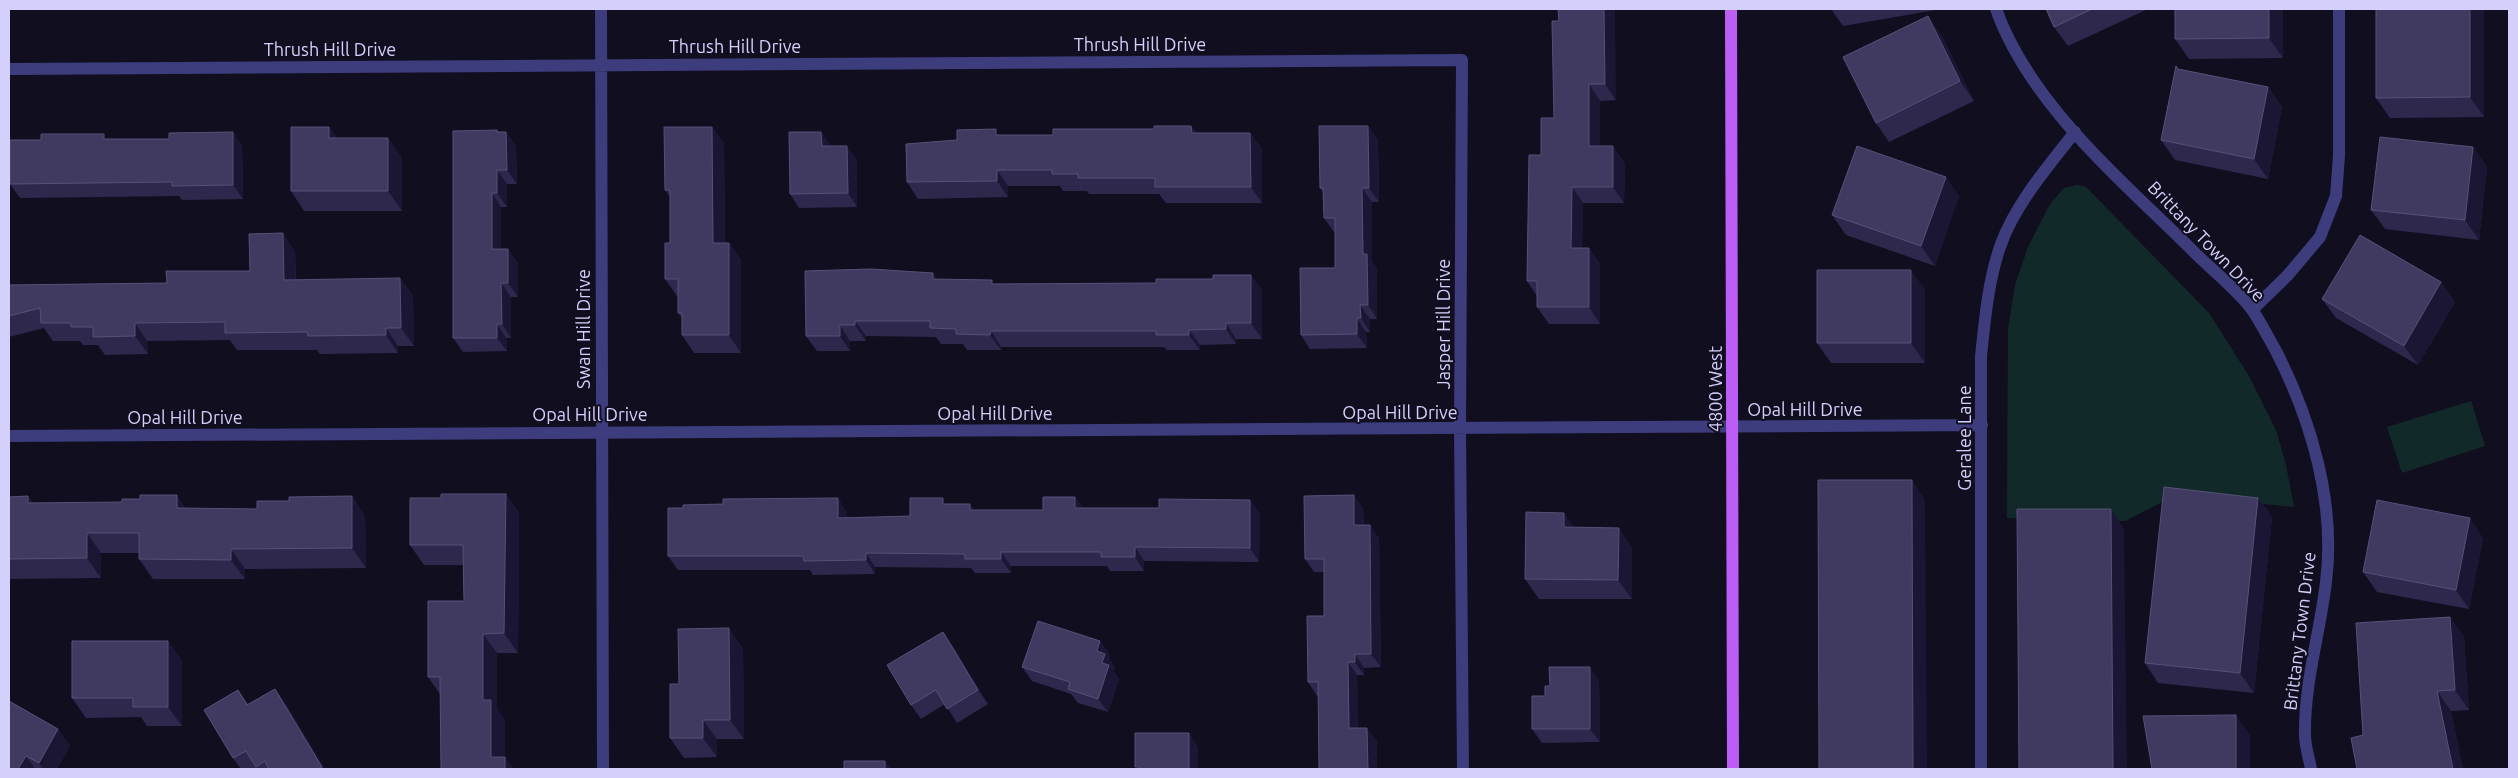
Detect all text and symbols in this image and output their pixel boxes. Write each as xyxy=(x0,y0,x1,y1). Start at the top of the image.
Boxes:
street label: Thrush Hill Drive xyxy=(1074,34,1206,54)
street label: Thrush Hill Drive xyxy=(669,36,801,56)
street label: Thrush Hill Drive xyxy=(264,39,396,59)
street label: Brittany Town Drive xyxy=(2144,177,2270,305)
street label: Jasper Hill Drive xyxy=(1433,259,1453,389)
street label: Swan Hill Drive xyxy=(573,269,593,389)
street label: 4800 West xyxy=(1705,346,1725,432)
street label: Geralee Lane xyxy=(1954,385,1974,491)
street label: Opal Hill Drive xyxy=(1747,399,1863,419)
street label: Opal Hill Drive xyxy=(1342,402,1458,422)
street label: Opal Hill Drive xyxy=(937,403,1053,423)
street label: Opal Hill Drive xyxy=(532,404,648,424)
street label: Opal Hill Drive xyxy=(127,407,243,427)
street label: Brittany Town Drive xyxy=(2279,551,2319,711)

